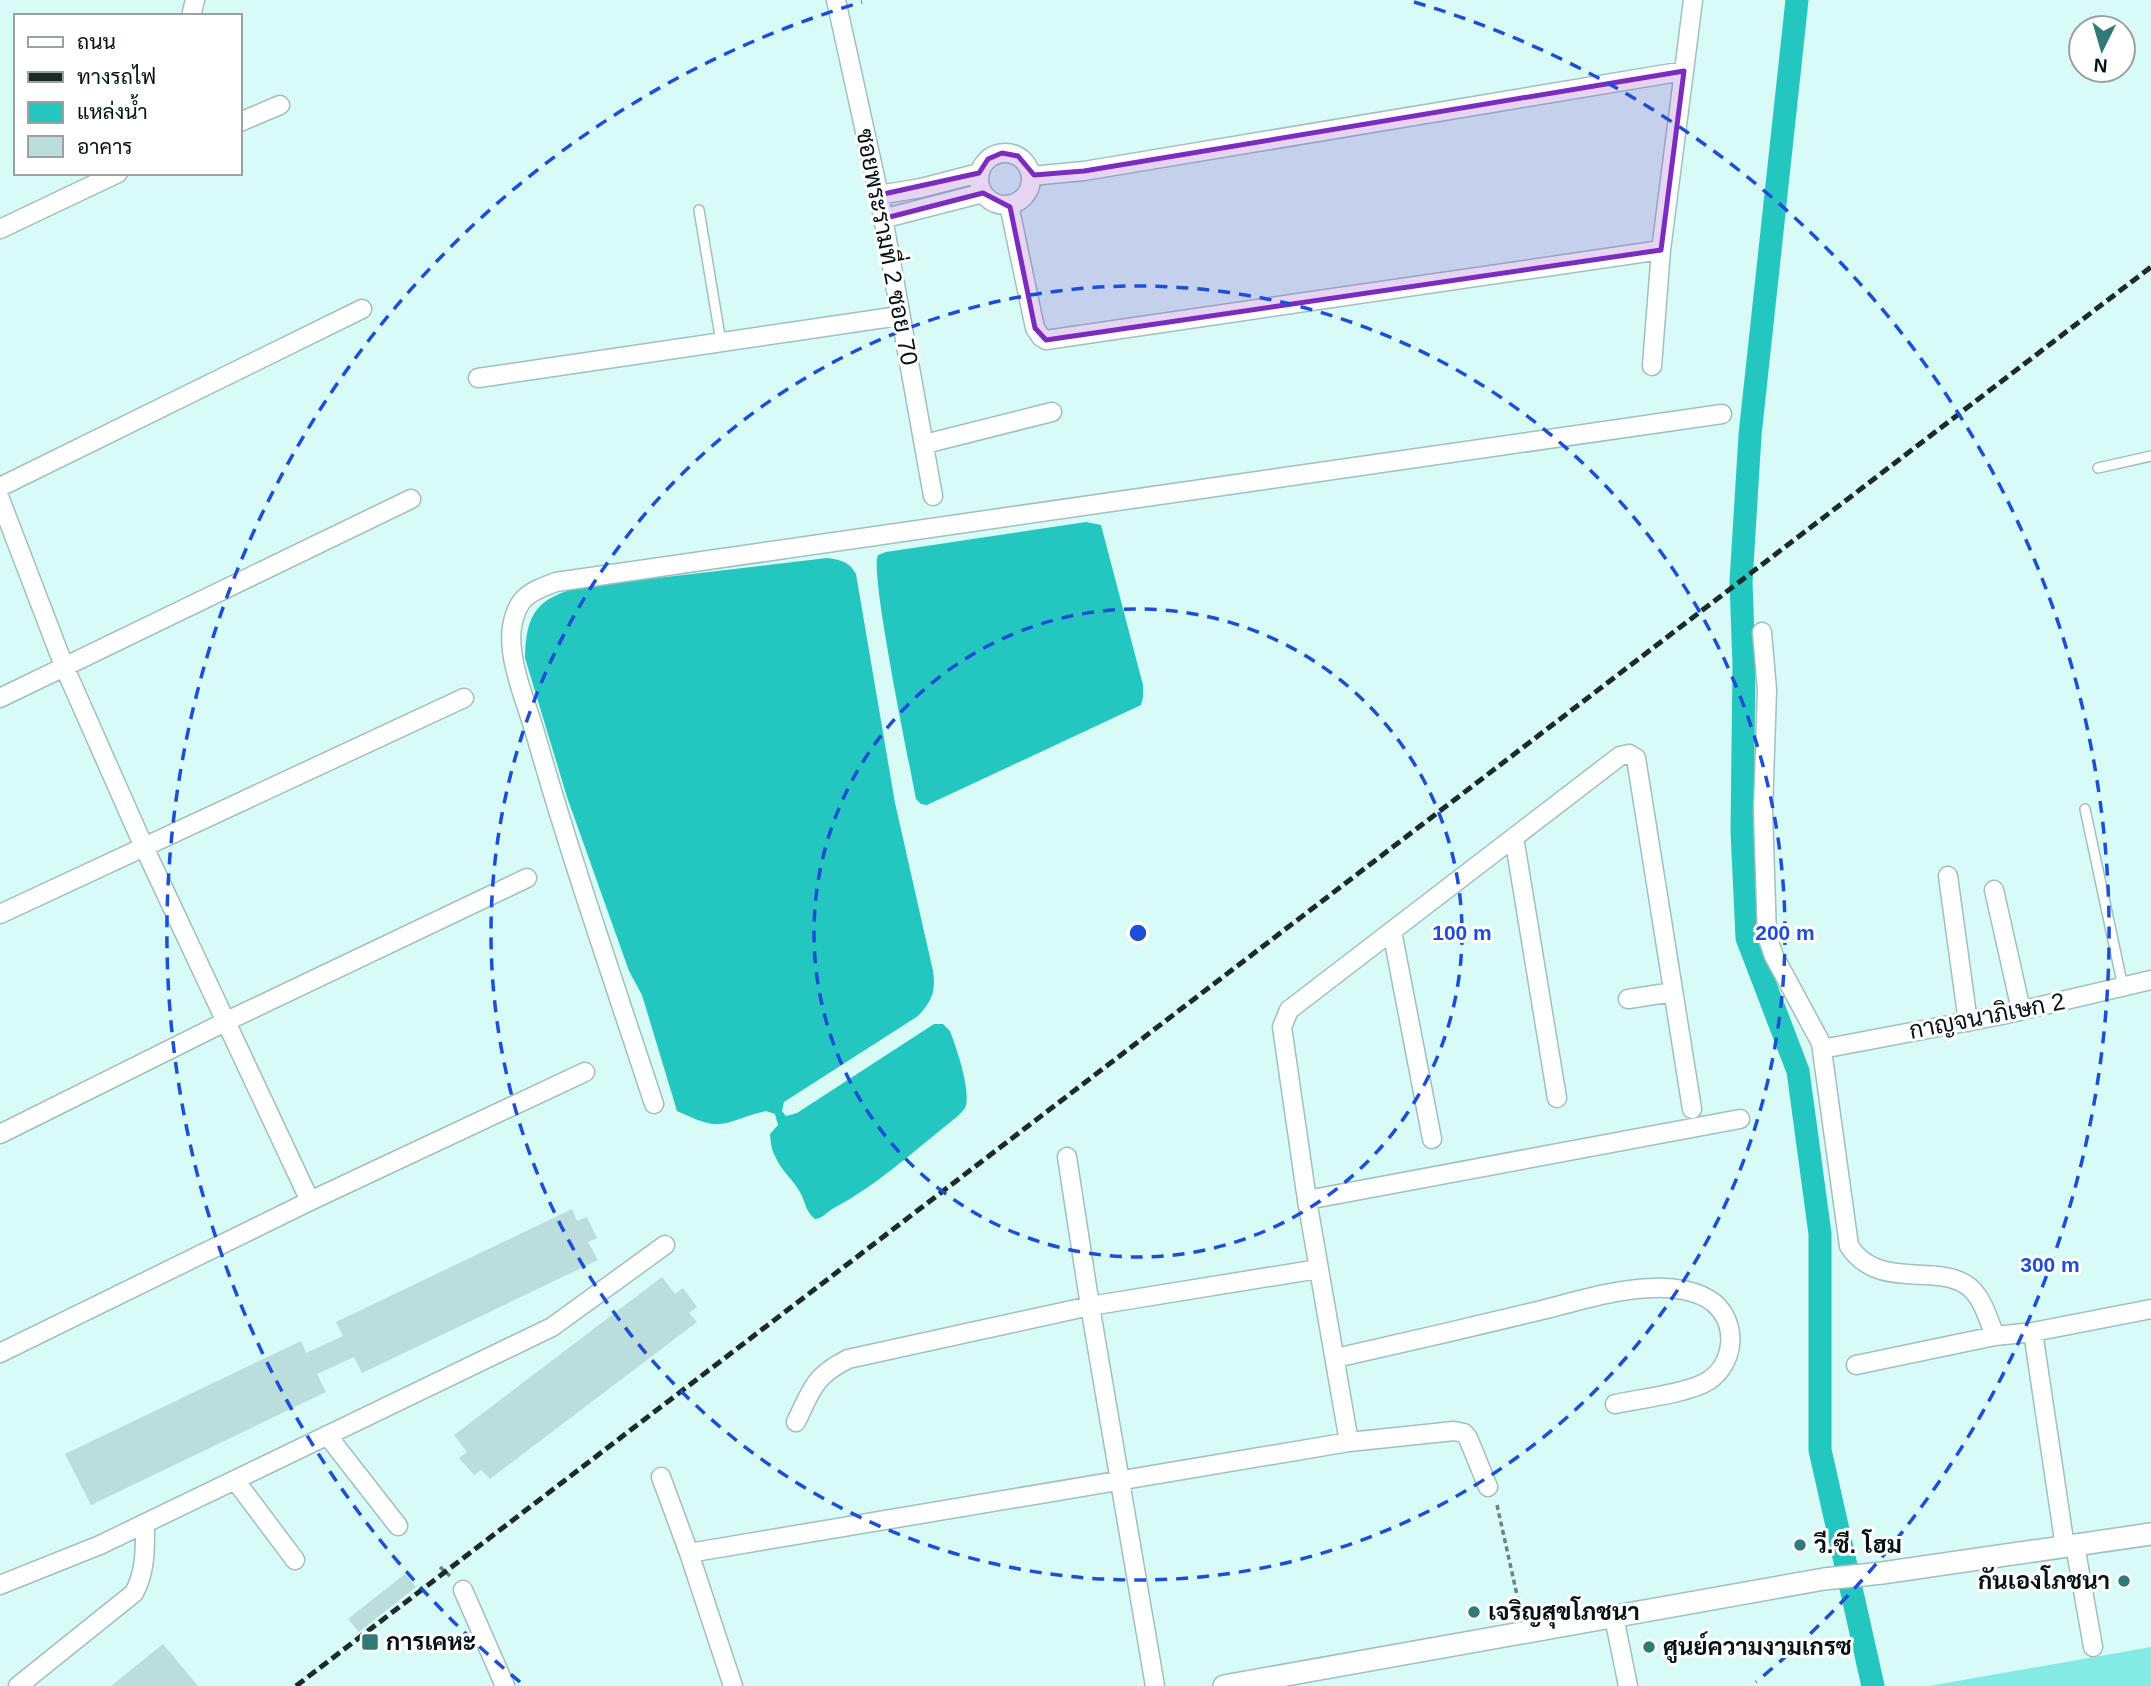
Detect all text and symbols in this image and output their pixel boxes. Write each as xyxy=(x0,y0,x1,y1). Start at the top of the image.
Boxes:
legend xyxy=(14,14,242,175)
north arrow xyxy=(2067,14,2137,84)
text: ถนน xyxy=(77,30,116,53)
text: N xyxy=(2093,54,2108,76)
text: ทางรถไฟ xyxy=(77,64,156,88)
text: แหล่งน้ำ xyxy=(77,94,148,123)
street label: ซอยพระรามที่ 2 ซอย 70 xyxy=(851,125,931,368)
text: อาคาร xyxy=(77,135,133,158)
centre of rings xyxy=(1126,921,1150,945)
text: 100 m xyxy=(1432,921,1492,944)
text: 200 m xyxy=(1755,921,1815,944)
street label: กาญจนาภิเษก 2 xyxy=(1907,987,2067,1045)
text: 300 m xyxy=(2020,1253,2080,1276)
place label: วี.ซี. โฮม xyxy=(1813,1529,1902,1558)
marker: วี.ซี. โฮม xyxy=(1792,1537,1808,1553)
place label: กันเองโภชนา xyxy=(1978,1565,2110,1594)
marker: กันเองโภชนา xyxy=(2116,1573,2132,1589)
place label: เจริญสุขโภชนา xyxy=(1488,1596,1640,1629)
marker: เจริญสุขโภชนา xyxy=(1466,1604,1482,1620)
place label: การเคหะ xyxy=(386,1628,476,1655)
place label: ศูนย์ความงามเกรซ xyxy=(1663,1631,1852,1663)
marker: การเคหะ xyxy=(360,1632,380,1652)
marker: ศูนย์ความงามเกรซ xyxy=(1641,1639,1657,1655)

